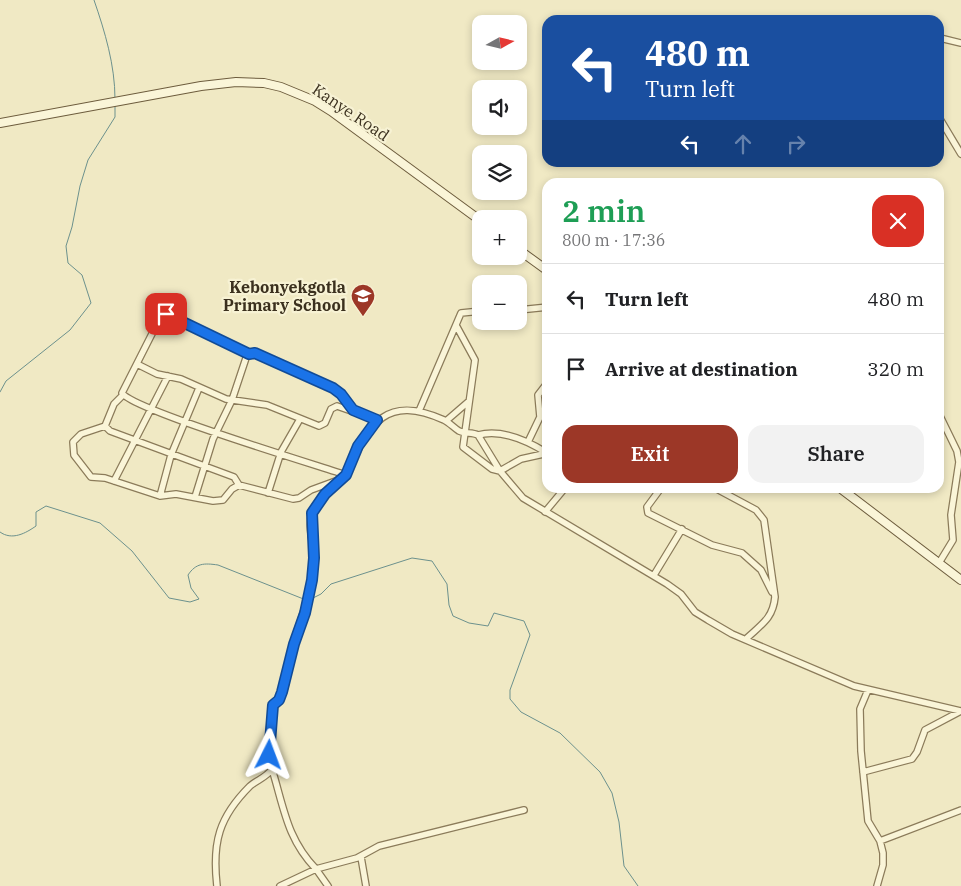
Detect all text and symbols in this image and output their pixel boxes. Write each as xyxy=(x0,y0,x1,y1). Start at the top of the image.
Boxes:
north arrow xyxy=(472,15,528,70)
map controls xyxy=(472,15,527,330)
text: 480 m xyxy=(645,30,750,76)
icon: left xyxy=(562,35,627,100)
text: Turn left xyxy=(645,74,735,103)
street label: Kanye Road xyxy=(309,79,394,145)
button: sound xyxy=(472,80,527,135)
icon: left xyxy=(676,130,704,158)
icon: ahead xyxy=(729,130,757,158)
icon: right xyxy=(782,130,810,158)
button: layers xyxy=(472,145,527,200)
text: 2 min xyxy=(562,191,645,230)
button: close xyxy=(872,195,924,247)
button: + xyxy=(472,210,527,265)
text: 800 m · 17:36 xyxy=(562,230,665,250)
button: − xyxy=(472,275,527,330)
place label: Kebonyekgotla Primary School xyxy=(223,277,346,315)
school or university icon: Kebonyekgotla Primary School xyxy=(350,283,376,317)
icon: left xyxy=(562,285,590,313)
text: Turn left xyxy=(605,287,688,311)
text: 480 m xyxy=(867,287,924,311)
pin xyxy=(145,293,187,335)
icon: arrive xyxy=(152,300,180,328)
icon: arrive xyxy=(562,355,590,383)
text: Arrive at destination xyxy=(605,357,798,381)
text: 320 m xyxy=(867,357,924,381)
button: Exit xyxy=(562,425,738,483)
button: Share xyxy=(748,425,924,483)
position arrow xyxy=(242,728,294,780)

